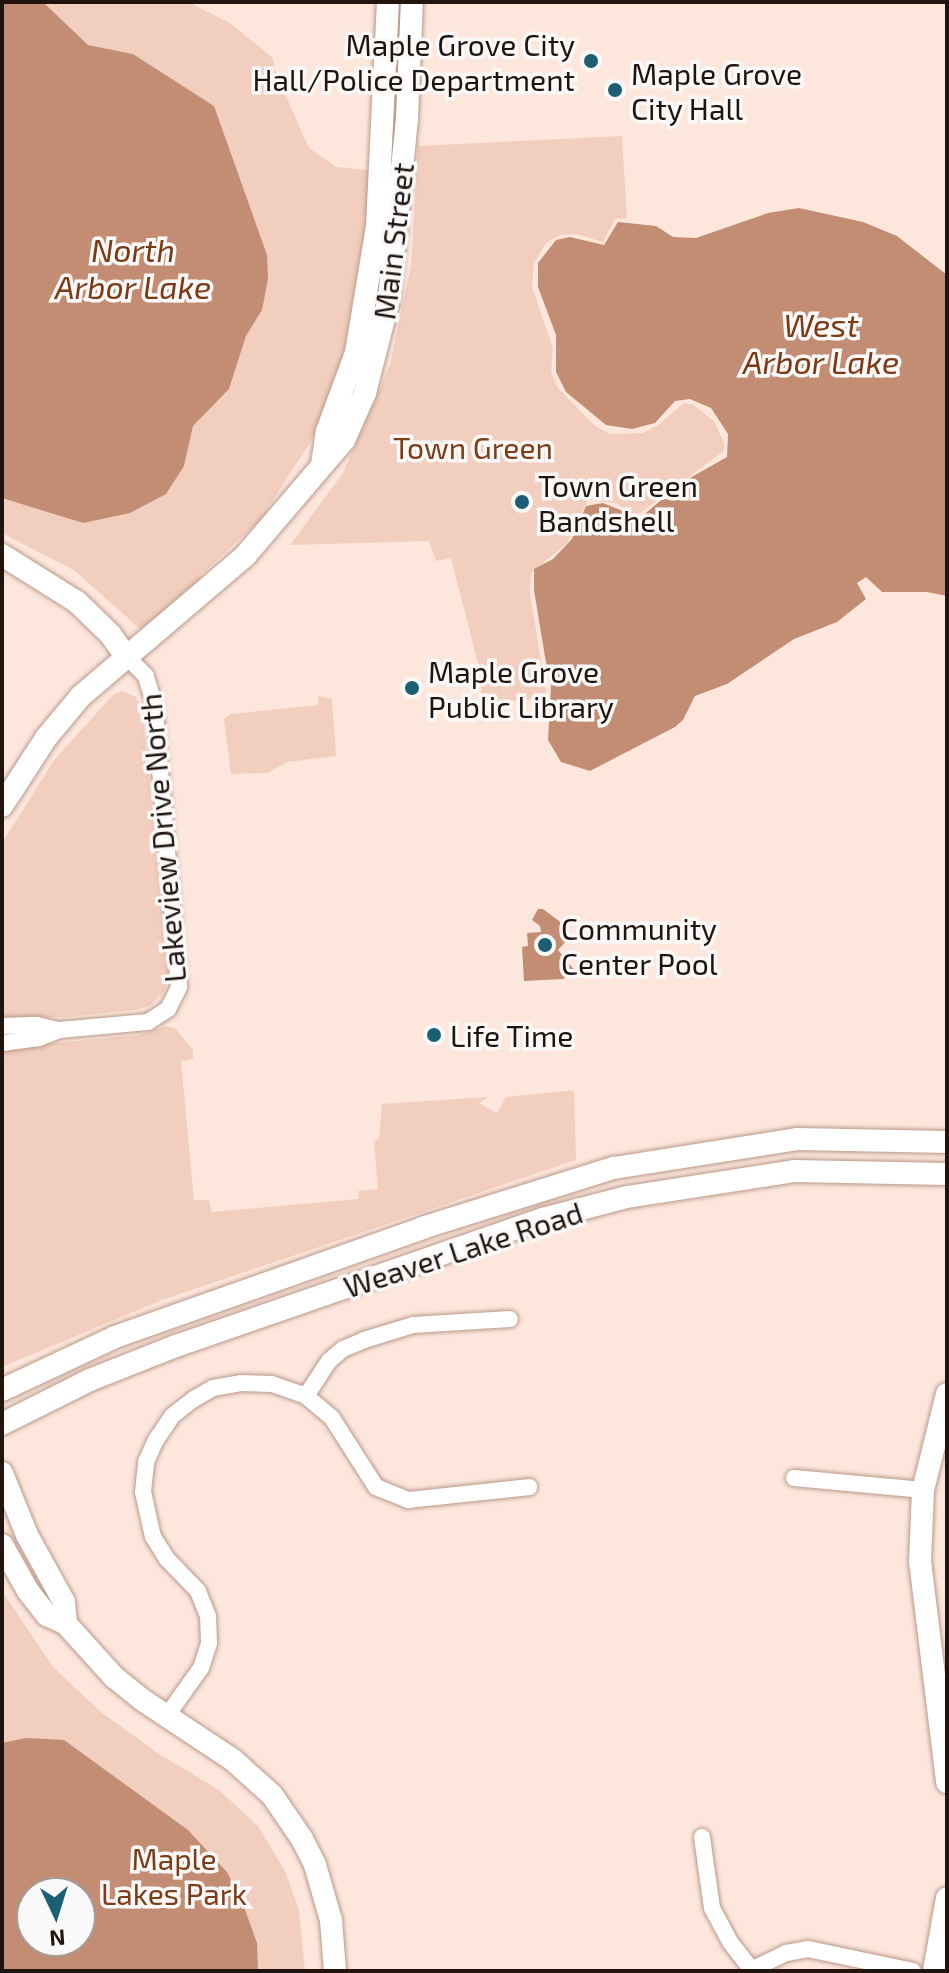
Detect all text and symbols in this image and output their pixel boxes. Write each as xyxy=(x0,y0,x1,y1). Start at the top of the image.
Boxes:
place label: Maple Grove City Hall/Police Department xyxy=(252,26,575,96)
marker: Maple Grove City Hall/Police Department xyxy=(582,52,600,70)
place label: Maple Grove City Hall xyxy=(631,55,802,126)
marker: Maple Grove City Hall xyxy=(606,81,624,99)
street label: Main Street xyxy=(366,161,420,321)
water label: North Arbor Lake xyxy=(54,231,212,306)
water label: West Arbor Lake xyxy=(742,306,900,381)
park label: Town Green xyxy=(393,429,553,465)
place label: Town Green Bandshell xyxy=(538,467,698,538)
marker: Town Green Bandshell xyxy=(513,493,531,511)
place label: Maple Grove Public Library xyxy=(428,653,614,724)
marker: Maple Grove Public Library xyxy=(403,679,421,697)
street label: Lakeview Drive North xyxy=(131,692,193,984)
place label: Community Center Pool xyxy=(561,910,718,980)
marker: Community Center Pool xyxy=(536,936,554,954)
place label: Life Time xyxy=(450,1017,574,1053)
marker: Life Time xyxy=(425,1026,443,1044)
street label: Weaver Lake Road xyxy=(339,1193,587,1305)
park label: Maple Lakes Park xyxy=(101,1840,247,1910)
north arrow xyxy=(16,1877,96,1957)
text: N xyxy=(49,1925,66,1952)

